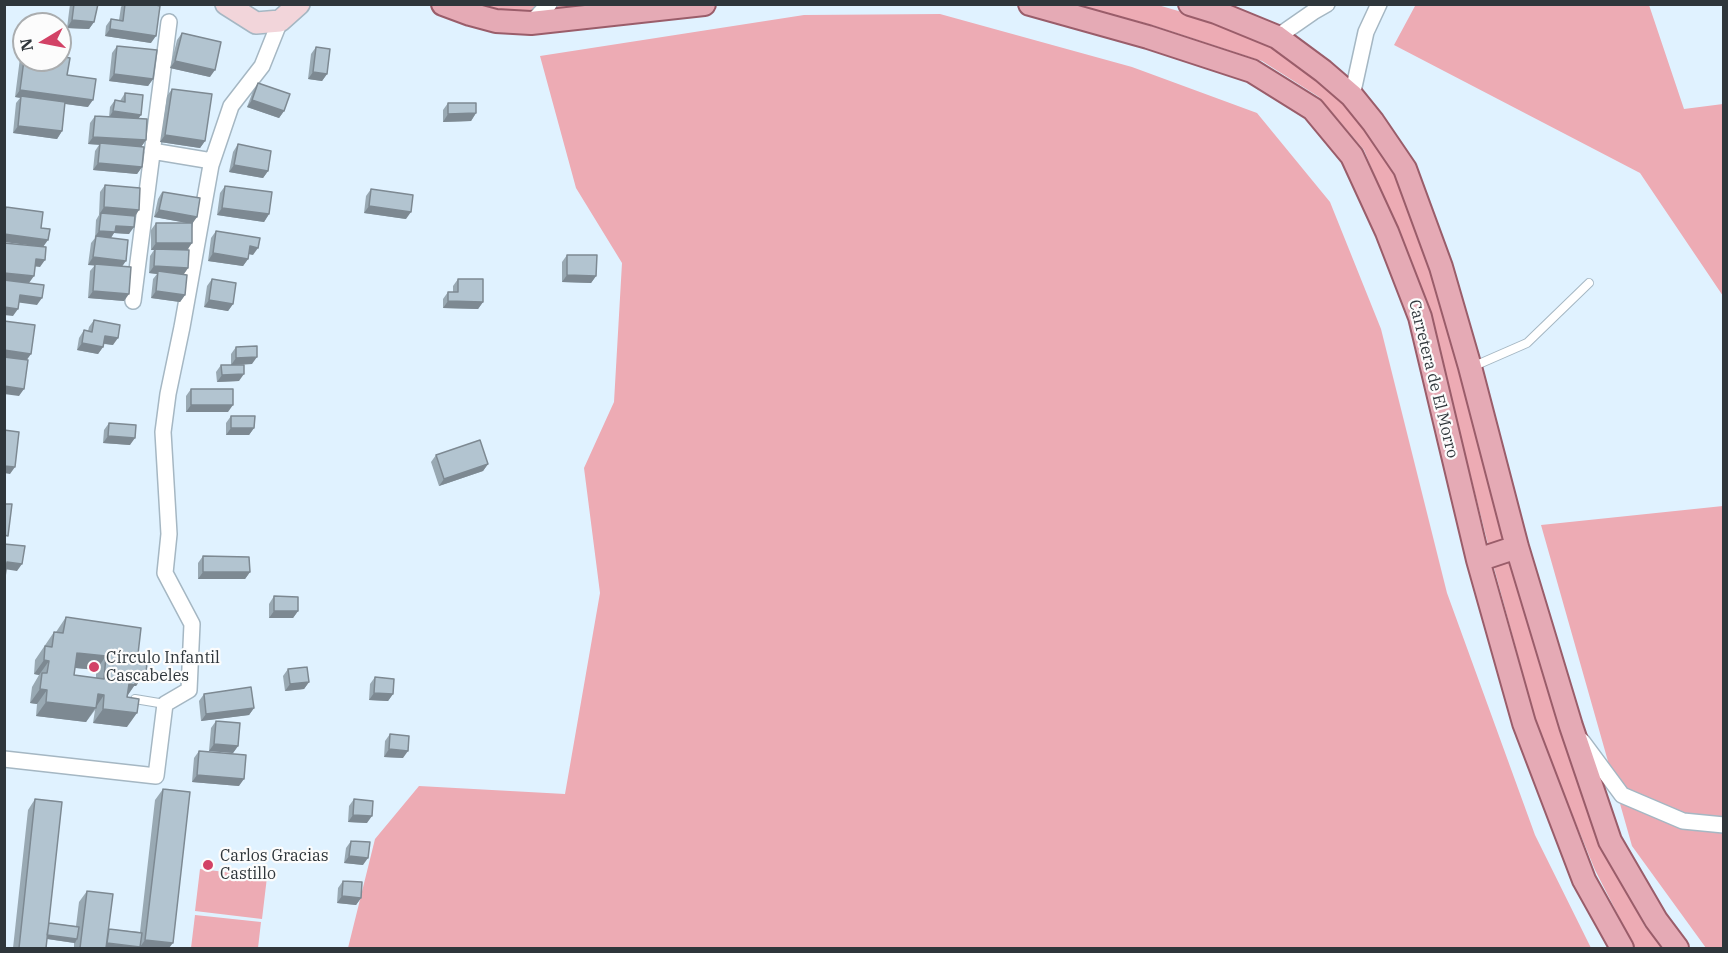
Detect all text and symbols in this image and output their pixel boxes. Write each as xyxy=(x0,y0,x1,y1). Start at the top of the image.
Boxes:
north arrow xyxy=(12,12,72,72)
text: N xyxy=(15,37,37,53)
street label: Carretera de El Morro xyxy=(1404,298,1462,460)
place label: Círculo Infantil Cascabeles xyxy=(106,648,220,686)
marker: Círculo Infantil Cascabeles xyxy=(87,660,101,674)
place label: Carlos Gracias Castillo xyxy=(220,846,329,884)
marker: Carlos Gracias Castillo xyxy=(201,858,215,872)

